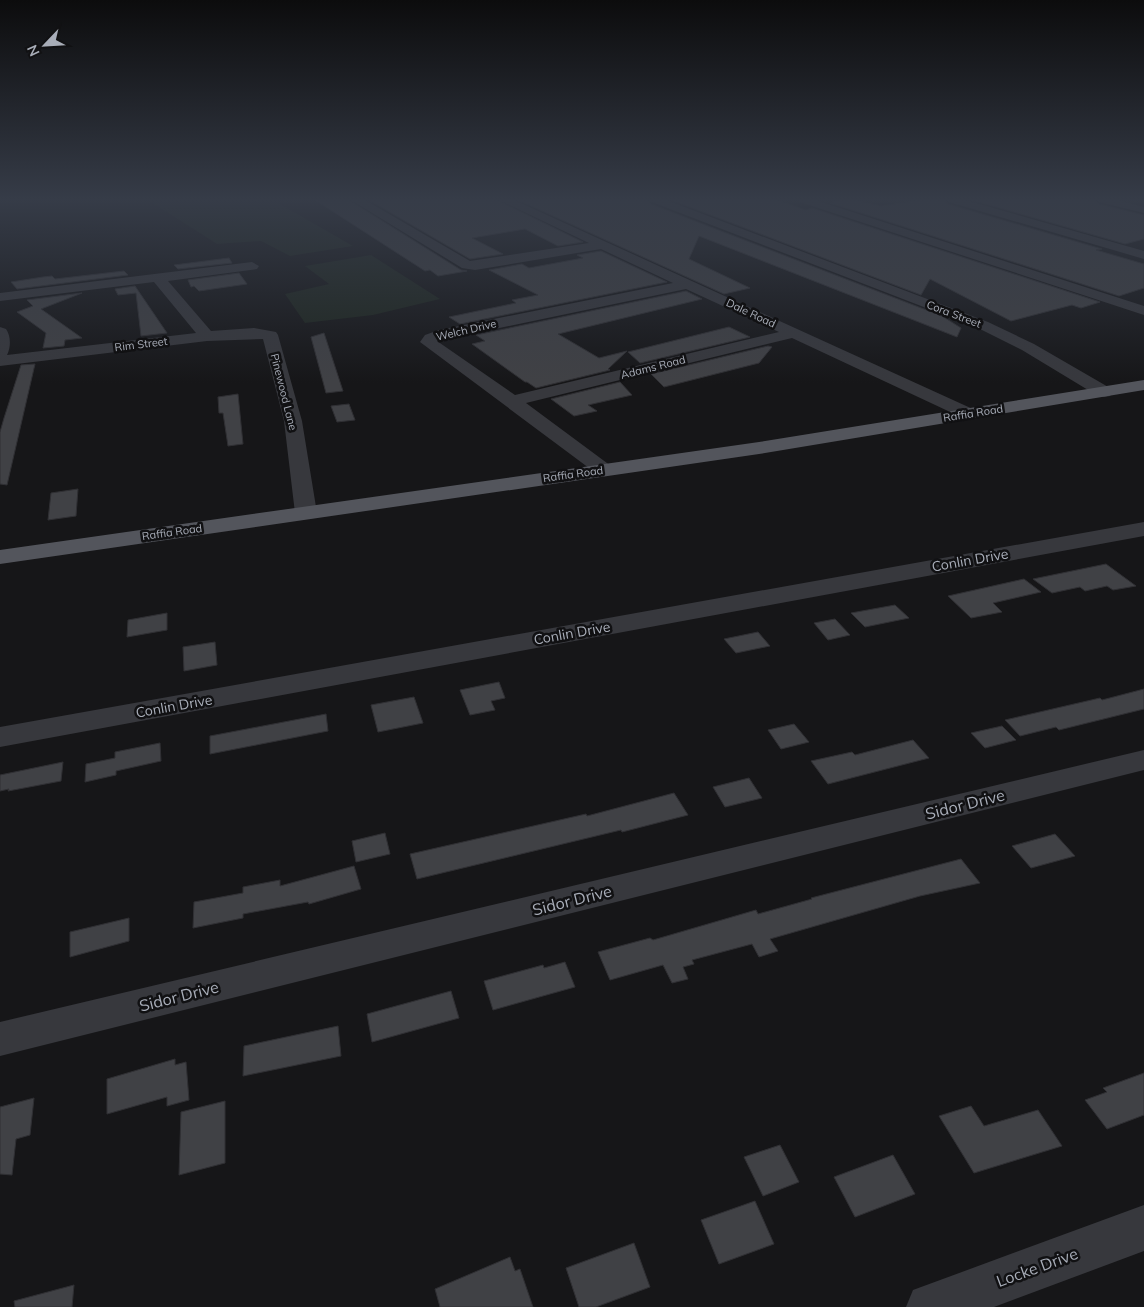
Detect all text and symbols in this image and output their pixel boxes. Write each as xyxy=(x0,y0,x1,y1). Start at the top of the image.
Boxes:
north arrow xyxy=(20,20,70,70)
text: N xyxy=(23,42,44,59)
street label: Dale Road xyxy=(724,295,778,331)
street label: Cora Street xyxy=(925,297,983,331)
street label: Welch Drive xyxy=(434,316,498,344)
street label: Rim Street xyxy=(114,334,168,354)
street label: Pinewood Lane xyxy=(268,352,300,432)
street label: Adams Road xyxy=(619,352,687,382)
street label: Raffia Road xyxy=(942,401,1004,425)
street label: Raffia Road xyxy=(542,463,604,485)
street label: Raffia Road xyxy=(141,521,203,543)
street label: Conlin Drive xyxy=(930,544,1010,576)
street label: Conlin Drive xyxy=(532,617,612,649)
street label: Conlin Drive xyxy=(134,690,214,722)
street label: Sidor Drive xyxy=(923,784,1007,824)
street label: Sidor Drive xyxy=(530,880,614,920)
street label: Sidor Drive xyxy=(137,976,221,1016)
street label: Locke Drive xyxy=(994,1243,1080,1291)

